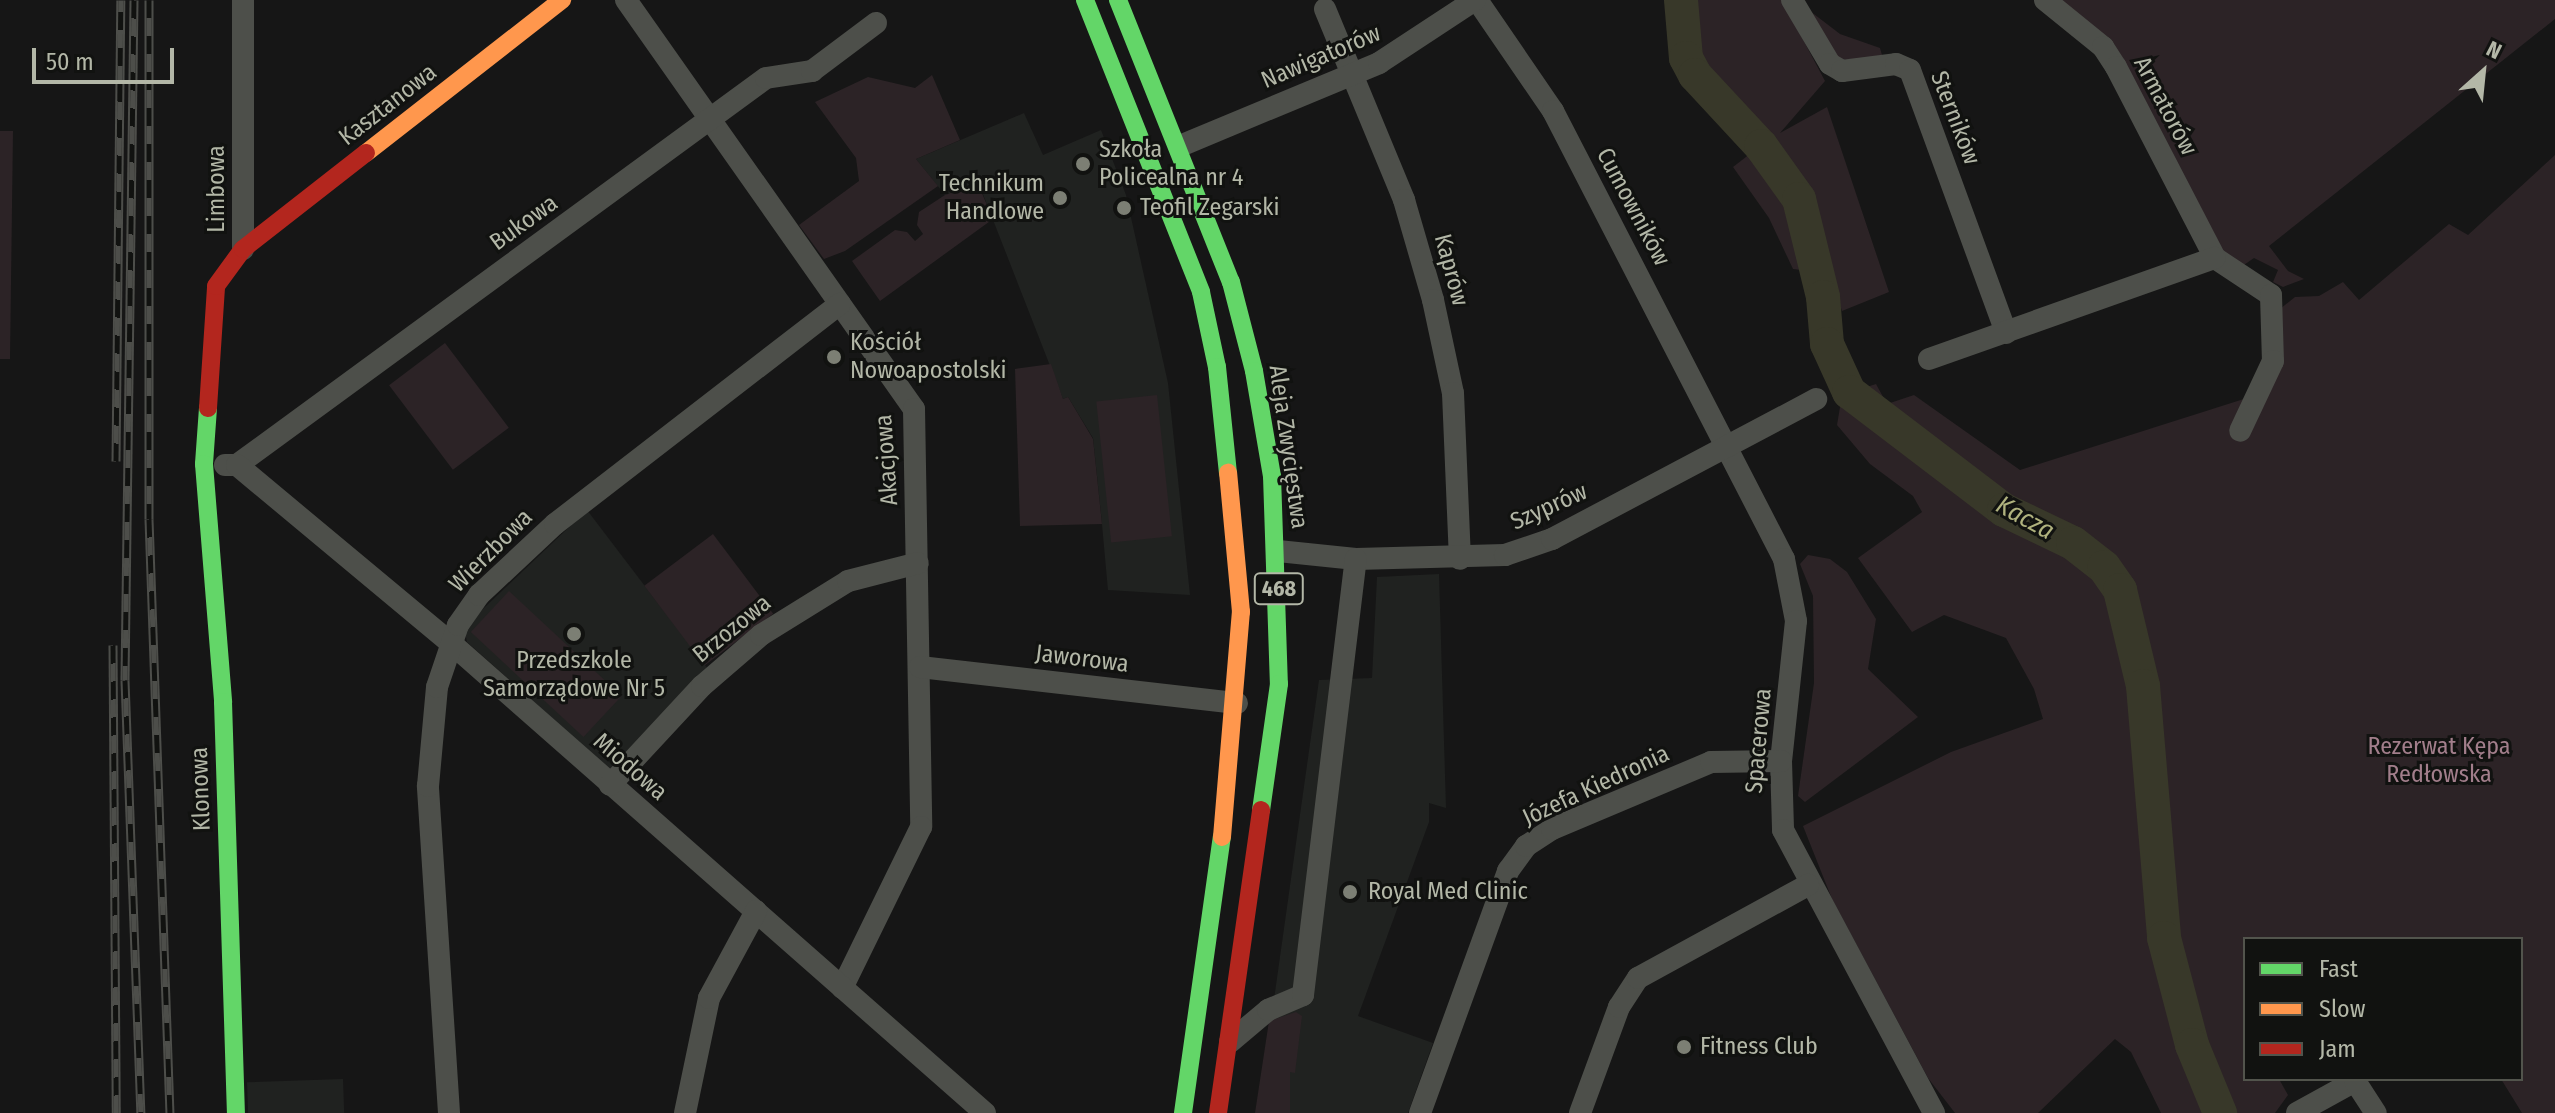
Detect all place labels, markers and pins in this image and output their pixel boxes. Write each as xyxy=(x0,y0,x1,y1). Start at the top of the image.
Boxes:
place label: Szkoła Policealna nr 4 xyxy=(1099,136,1243,192)
marker: Szkoła Policealna nr 4 xyxy=(1074,155,1092,173)
place label: Technikum Handlowe xyxy=(939,170,1044,226)
marker: Technikum Handlowe xyxy=(1051,189,1069,207)
place label: Teofil Zegarski xyxy=(1140,194,1280,222)
marker: Teofil Zegarski xyxy=(1115,199,1133,217)
place label: Kościół Nowoapostolski xyxy=(850,329,1007,385)
marker: Kościół Nowoapostolski xyxy=(825,348,843,366)
marker: Przedszkole Samorządowe Nr 5 xyxy=(565,625,583,643)
place label: Przedszkole Samorządowe Nr 5 xyxy=(483,647,665,703)
place label: Royal Med Clinic xyxy=(1368,878,1528,906)
marker: Royal Med Clinic xyxy=(1339,881,1361,903)
place label: Fitness Club xyxy=(1700,1033,1818,1061)
marker: Fitness Club xyxy=(1675,1038,1693,1056)

